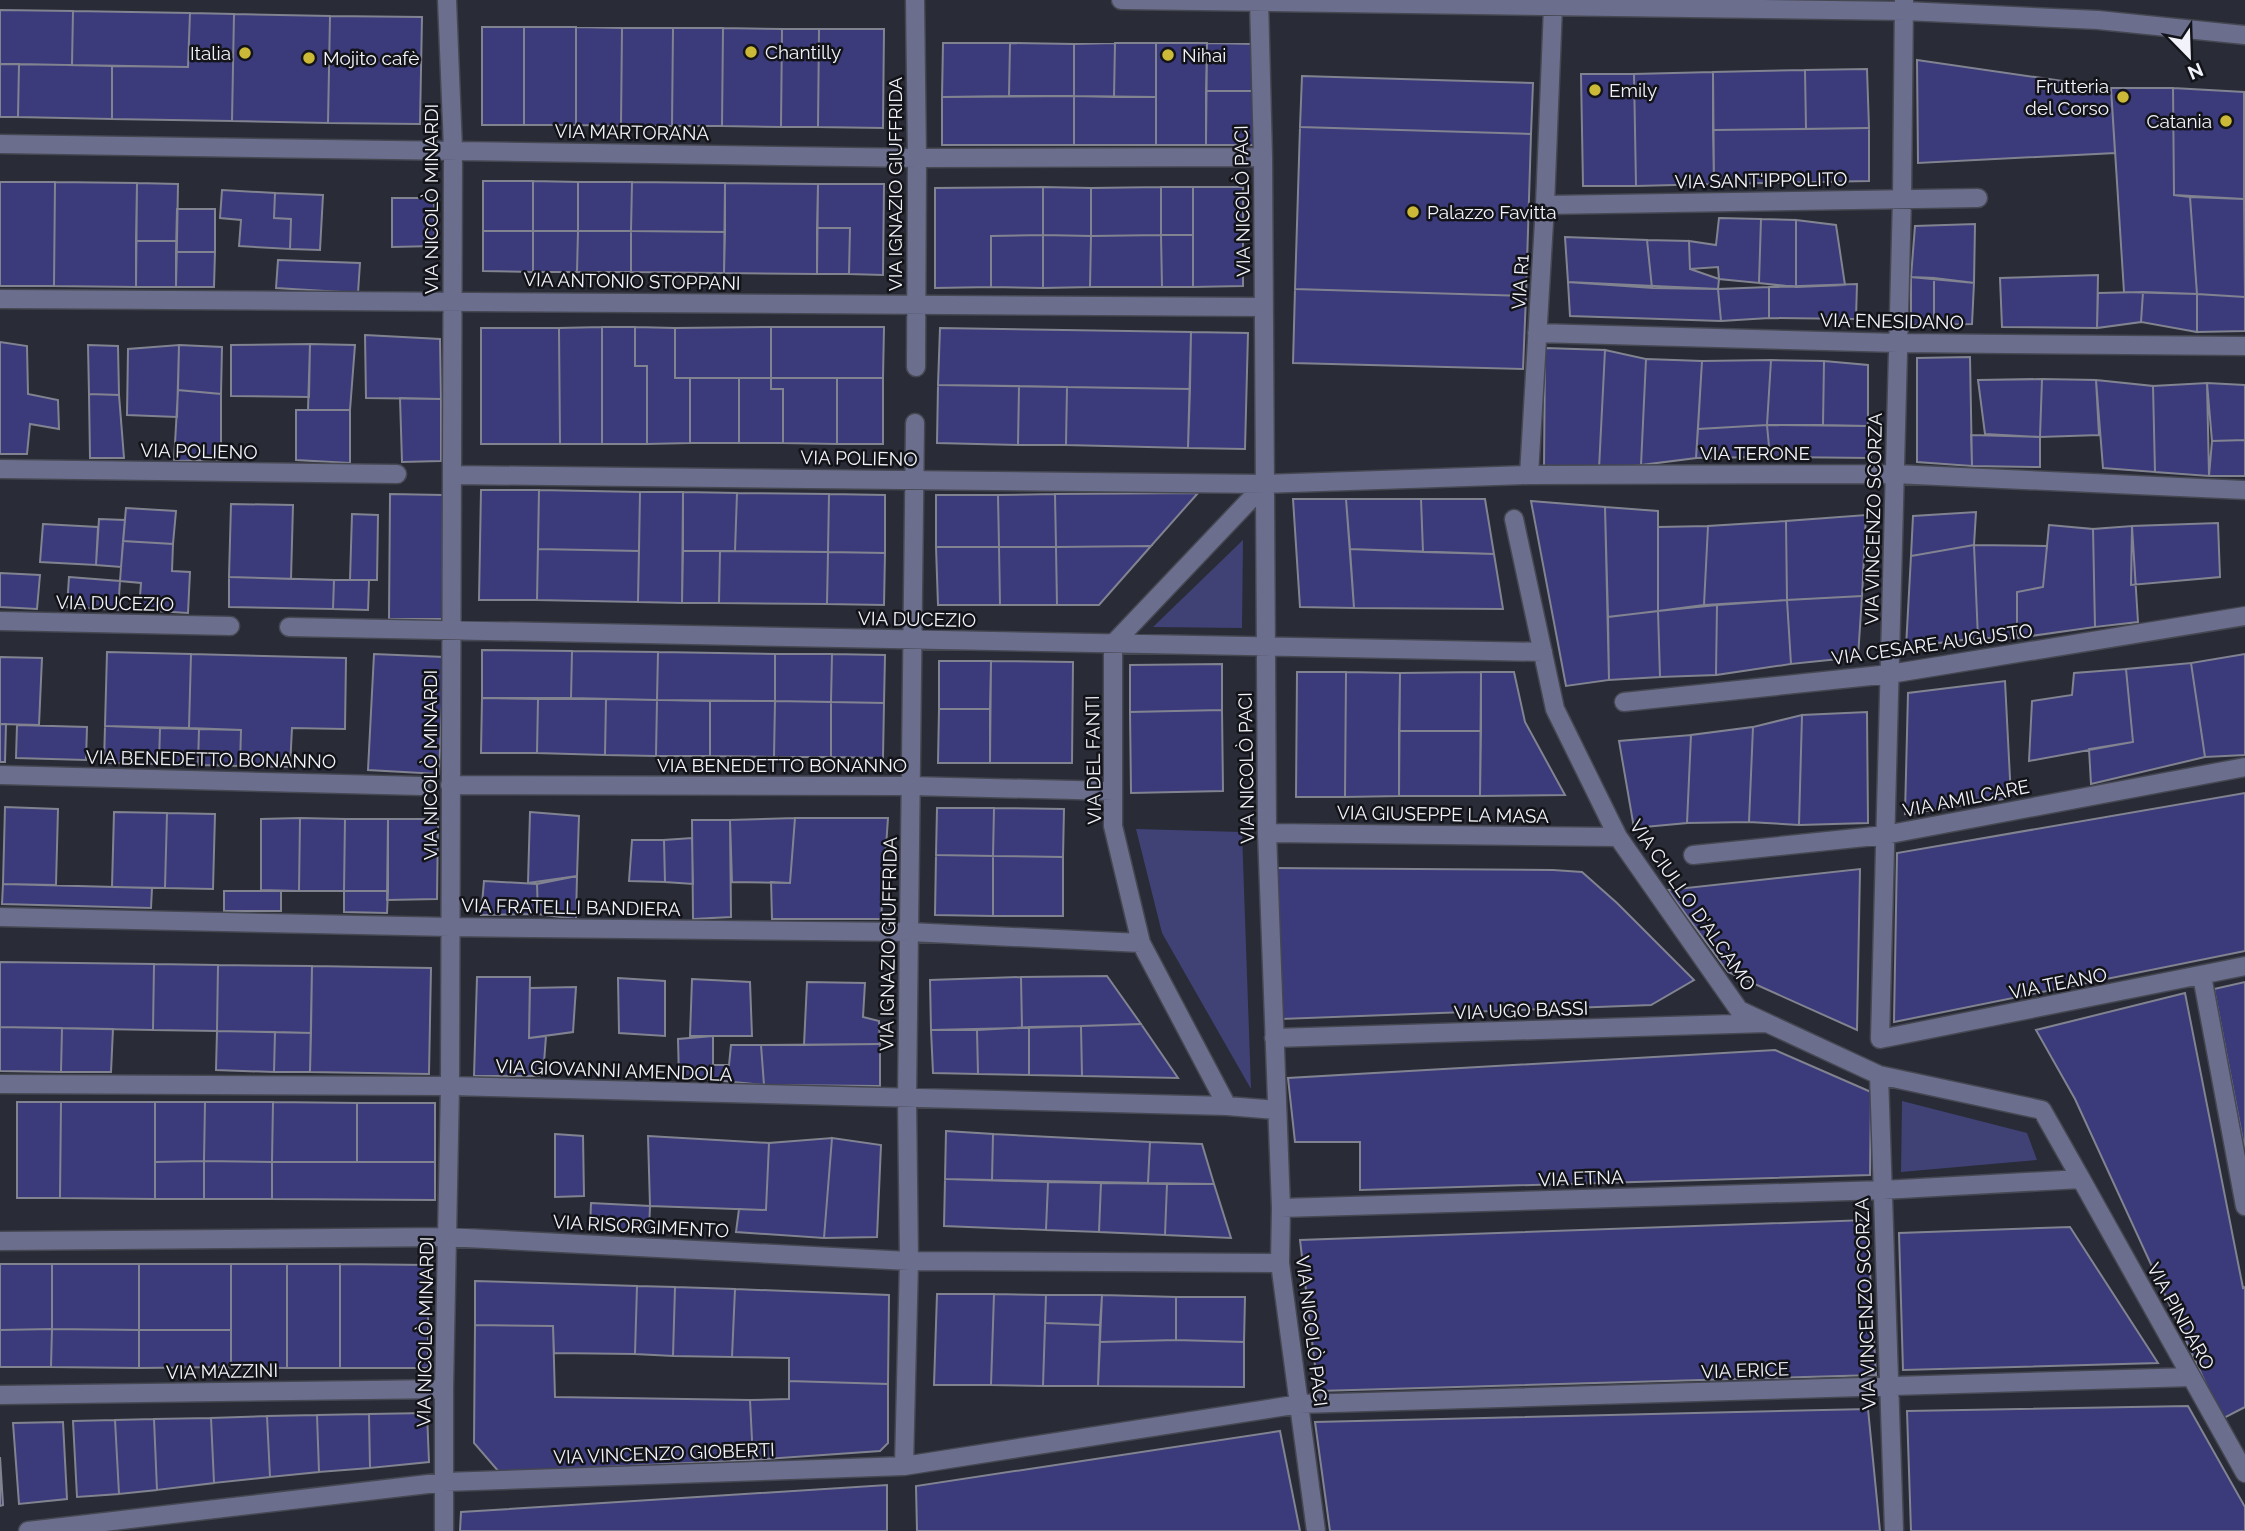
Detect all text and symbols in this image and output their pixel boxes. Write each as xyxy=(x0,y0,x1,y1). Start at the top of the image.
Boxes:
north arrow xyxy=(2154,21,2224,91)
place label: Chantilly xyxy=(765,41,841,63)
place label: Italia xyxy=(190,42,231,64)
marker: Chantilly xyxy=(743,44,759,60)
place label: Nihai xyxy=(1182,44,1226,66)
marker: Italia xyxy=(237,45,253,61)
place label: Mojito cafè xyxy=(323,47,419,69)
marker: Nihai xyxy=(1160,47,1176,63)
marker: Mojito cafè xyxy=(301,50,317,66)
text: N xyxy=(2185,59,2207,85)
place label: Frutteria del Corso xyxy=(2025,75,2109,119)
street label: VIA IGNAZIO GIUFFRIDA xyxy=(884,77,906,291)
place label: Emily xyxy=(1609,79,1657,101)
marker: Emily xyxy=(1587,82,1603,98)
marker: Frutteria del Corso xyxy=(2115,89,2131,105)
street label: VIA NICOLÒ MINARDI xyxy=(420,104,442,294)
place label: Catania xyxy=(2146,110,2212,132)
marker: Catania xyxy=(2218,113,2234,129)
street label: VIA MARTORANA xyxy=(555,120,710,144)
street label: VIA NICOLÒ PACI xyxy=(1230,125,1254,277)
street label: VIA SANT'IPPOLITO xyxy=(1675,167,1847,193)
place label: Palazzo Favitta xyxy=(1427,201,1557,223)
marker: Palazzo Favitta xyxy=(1405,204,1421,220)
street label: VIA R1 xyxy=(1507,254,1533,310)
street label: VIA ANTONIO STOPPANI xyxy=(523,268,741,294)
street label: VIA ENESIDANO xyxy=(1820,309,1964,333)
street label: VIA VINCENZO SCORZA xyxy=(1860,413,1886,625)
street label: VIA POLIENO xyxy=(140,439,258,463)
street label: VIA TERONE xyxy=(1700,442,1810,464)
street label: VIA POLIENO xyxy=(800,446,918,470)
street label: VIA DUCEZIO xyxy=(56,591,174,615)
street label: VIA DUCEZIO xyxy=(858,607,976,631)
street label: VIA CESARE AUGUSTO xyxy=(1830,619,2034,669)
street label: VIA NICOLÒ MINARDI xyxy=(419,670,441,860)
street label: VIA NICOLÒ PACI xyxy=(1234,692,1258,844)
street label: VIA DEL FANTI xyxy=(1081,695,1105,825)
street label: VIA BENEDETTO BONANNO xyxy=(86,746,336,772)
street label: VIA BENEDETTO BONANNO xyxy=(657,754,907,776)
street label: VIA AMILCARE xyxy=(1901,775,2031,821)
street label: VIA GIUSEPPE LA MASA xyxy=(1337,801,1549,827)
street label: VIA CIULLO D'ALCAMO xyxy=(1626,815,1760,995)
street label: VIA IGNAZIO GIUFFRIDA xyxy=(875,836,901,1051)
street label: VIA FRATELLI BANDIERA xyxy=(461,894,681,920)
street label: VIA TEANO xyxy=(2007,963,2109,1003)
street label: VIA UGO BASSI xyxy=(1453,997,1589,1023)
street label: VIA GIOVANNI AMENDOLA xyxy=(495,1055,733,1085)
street label: VIA ETNA xyxy=(1538,1166,1624,1190)
street label: VIA VINCENZO SCORZA xyxy=(1850,1197,1880,1410)
street label: VIA RISORGIMENTO xyxy=(552,1210,730,1242)
street label: VIA NICOLÒ MINARDI xyxy=(412,1237,438,1427)
street label: VIA NICOLÒ PACI xyxy=(1292,1254,1332,1408)
street label: VIA PINDARO xyxy=(2143,1259,2219,1373)
street label: VIA ERICE xyxy=(1701,1357,1789,1383)
street label: VIA MAZZINI xyxy=(166,1359,278,1383)
street label: VIA VINCENZO GIOBERTI xyxy=(553,1438,775,1468)

